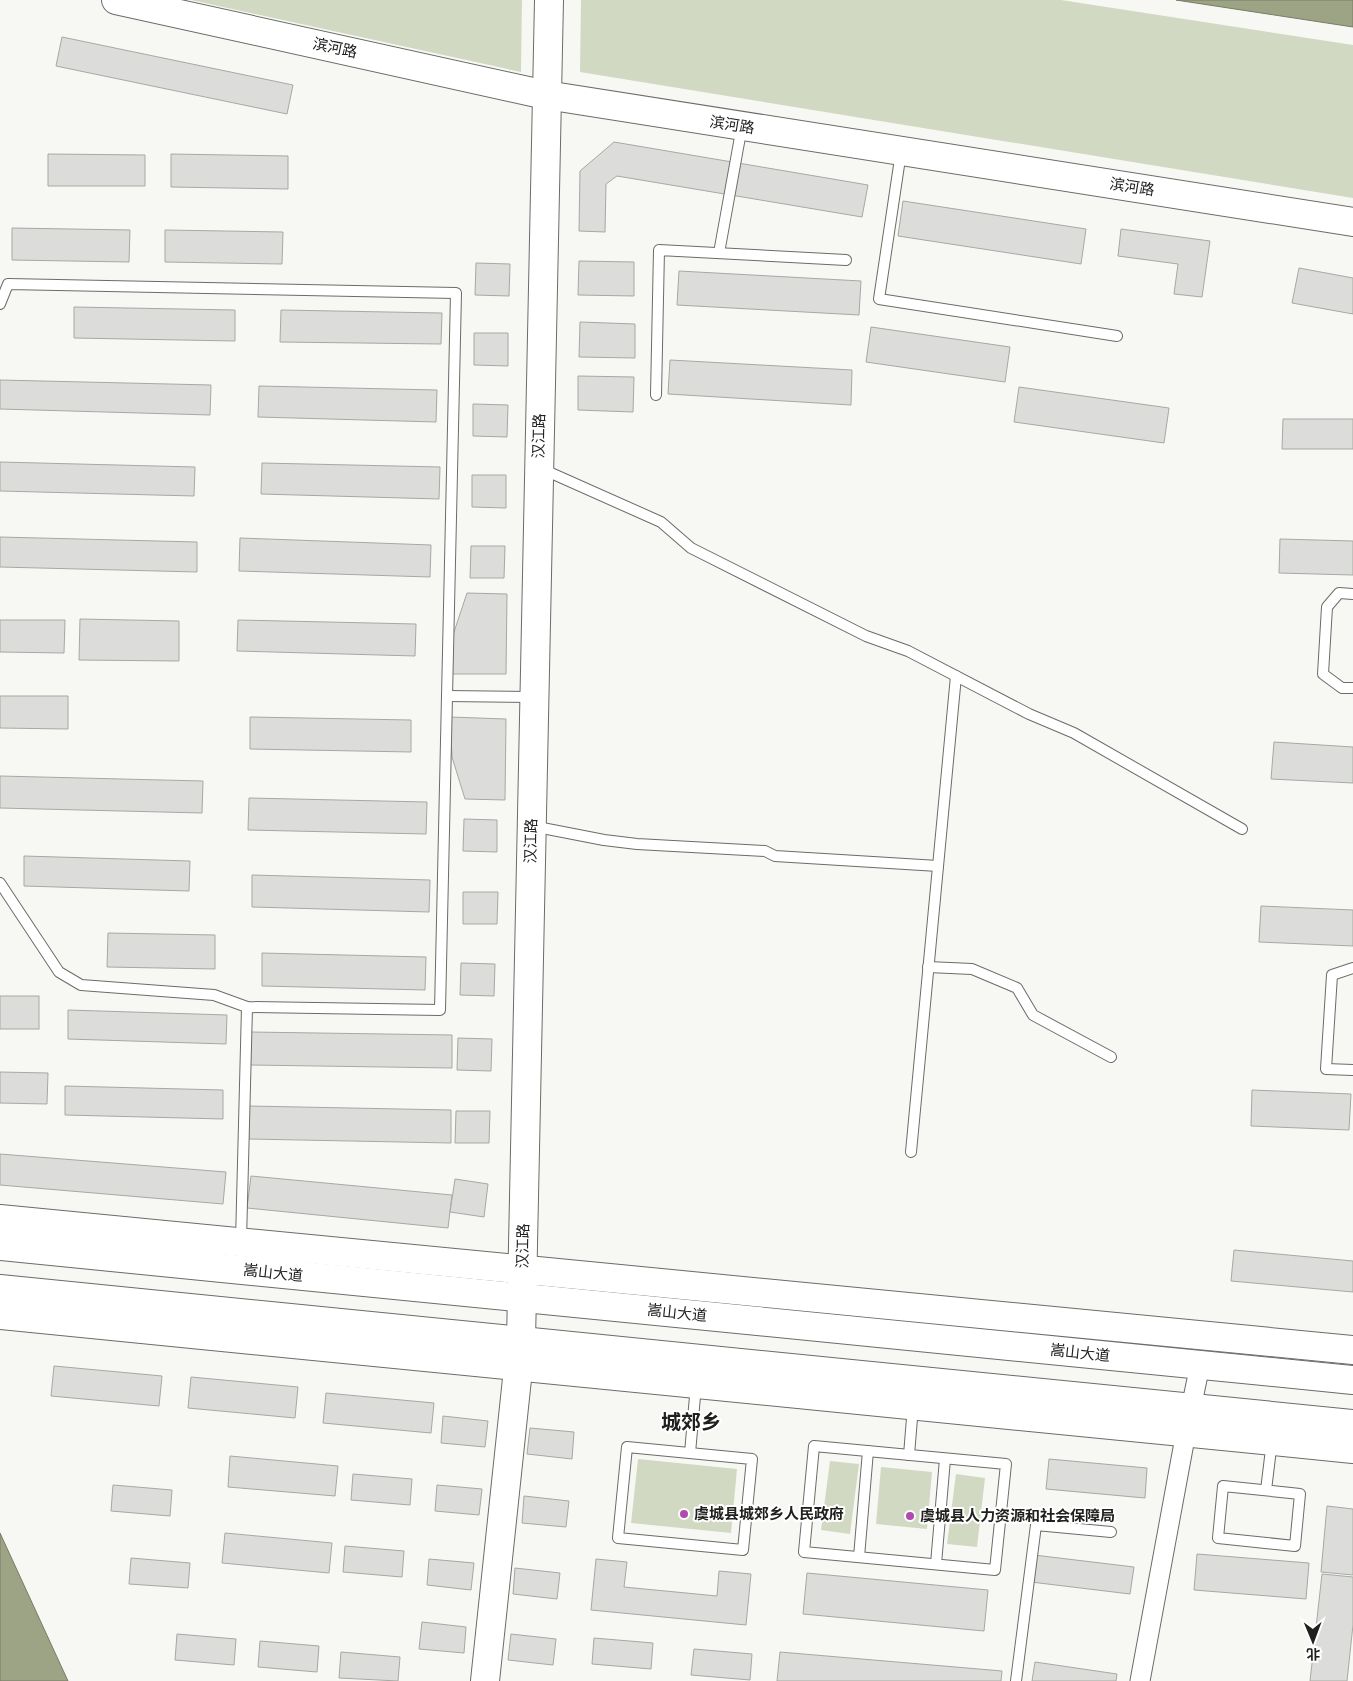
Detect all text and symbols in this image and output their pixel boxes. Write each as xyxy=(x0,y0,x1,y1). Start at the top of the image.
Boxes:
street label: 滨河路 xyxy=(311,33,359,63)
street label: 滨河路 xyxy=(708,111,756,139)
street label: 滨河路 xyxy=(1108,173,1156,201)
street label: 汉江路 xyxy=(528,413,550,459)
street label: 汉江路 xyxy=(520,818,542,864)
street label: 汉江路 xyxy=(512,1223,534,1269)
street label: 嵩山大道 xyxy=(242,1259,304,1287)
street label: 嵩山大道 xyxy=(646,1299,708,1327)
street label: 嵩山大道 xyxy=(1049,1339,1111,1367)
district label: 城郊乡 xyxy=(661,1408,721,1437)
place label: 虞城县城郊乡人民政府 xyxy=(694,1503,844,1525)
place label: 虞城县人力资源和社会保障局 xyxy=(920,1505,1115,1527)
marker: 虞城县城郊乡人民政府 xyxy=(678,1508,690,1520)
marker: 虞城县人力资源和社会保障局 xyxy=(904,1510,916,1522)
north arrow xyxy=(1288,1616,1338,1666)
text: 北 xyxy=(1306,1644,1320,1664)

